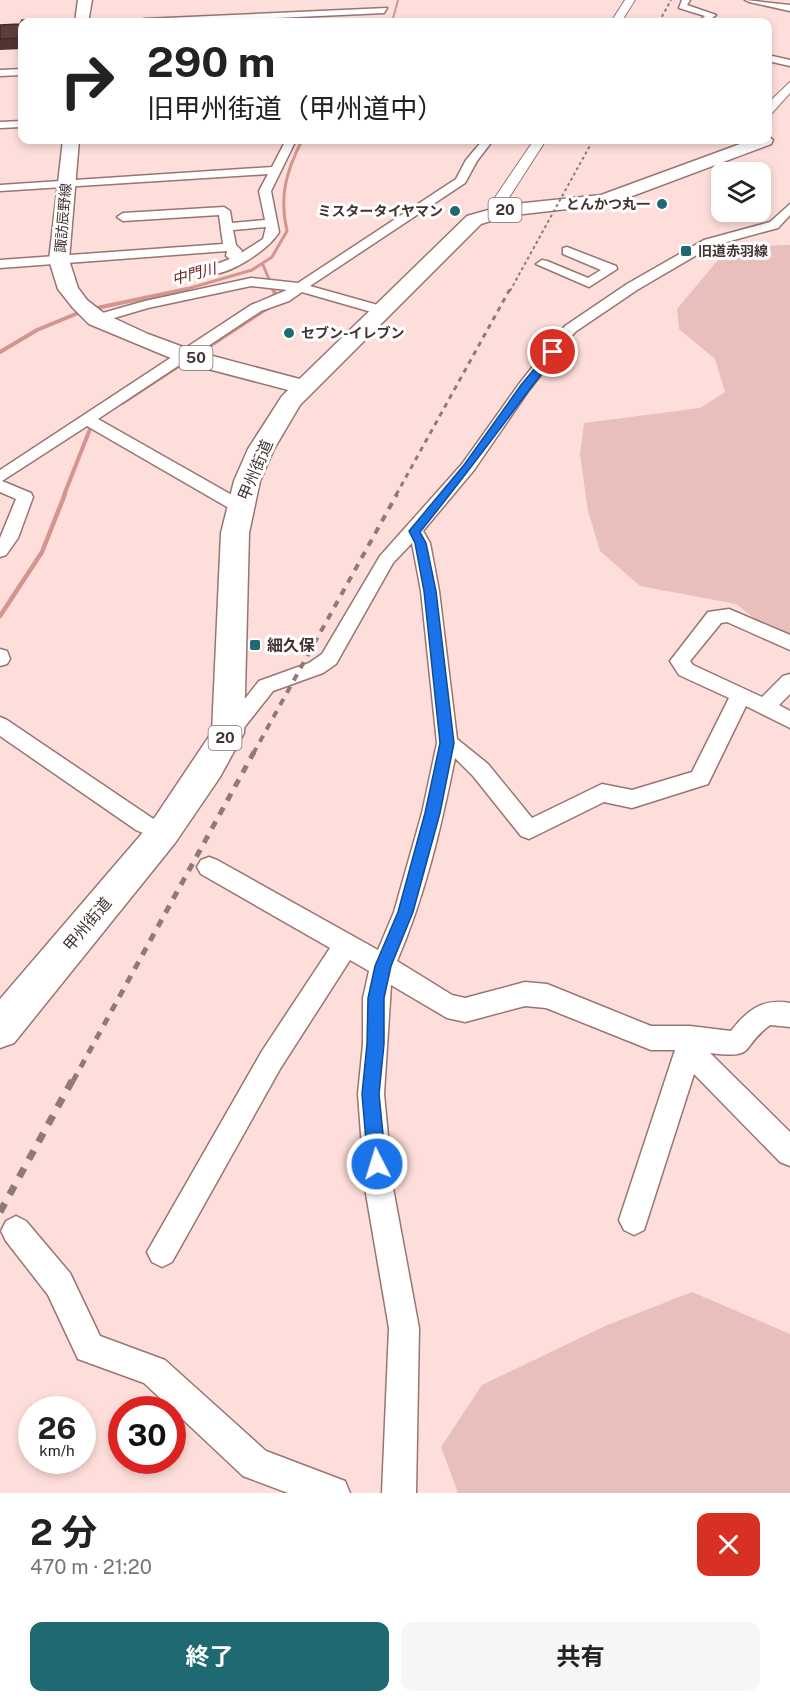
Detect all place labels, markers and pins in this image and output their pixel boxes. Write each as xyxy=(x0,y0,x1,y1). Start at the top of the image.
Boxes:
place label: とんかつ丸一 xyxy=(566,196,650,212)
marker: とんかつ丸一 xyxy=(655,197,669,211)
place label: ミスタータイヤマン xyxy=(317,203,443,219)
marker: ミスタータイヤマン xyxy=(448,204,462,218)
place label: 旧道赤羽線 xyxy=(698,243,768,259)
marker: 旧道赤羽線 xyxy=(679,244,693,258)
place label: セブン-イレブン xyxy=(301,325,405,341)
marker: セブン-イレブン xyxy=(282,326,296,340)
pin xyxy=(527,326,578,377)
place label: 細久保 xyxy=(267,636,315,655)
marker: 細久保 xyxy=(248,638,262,652)

